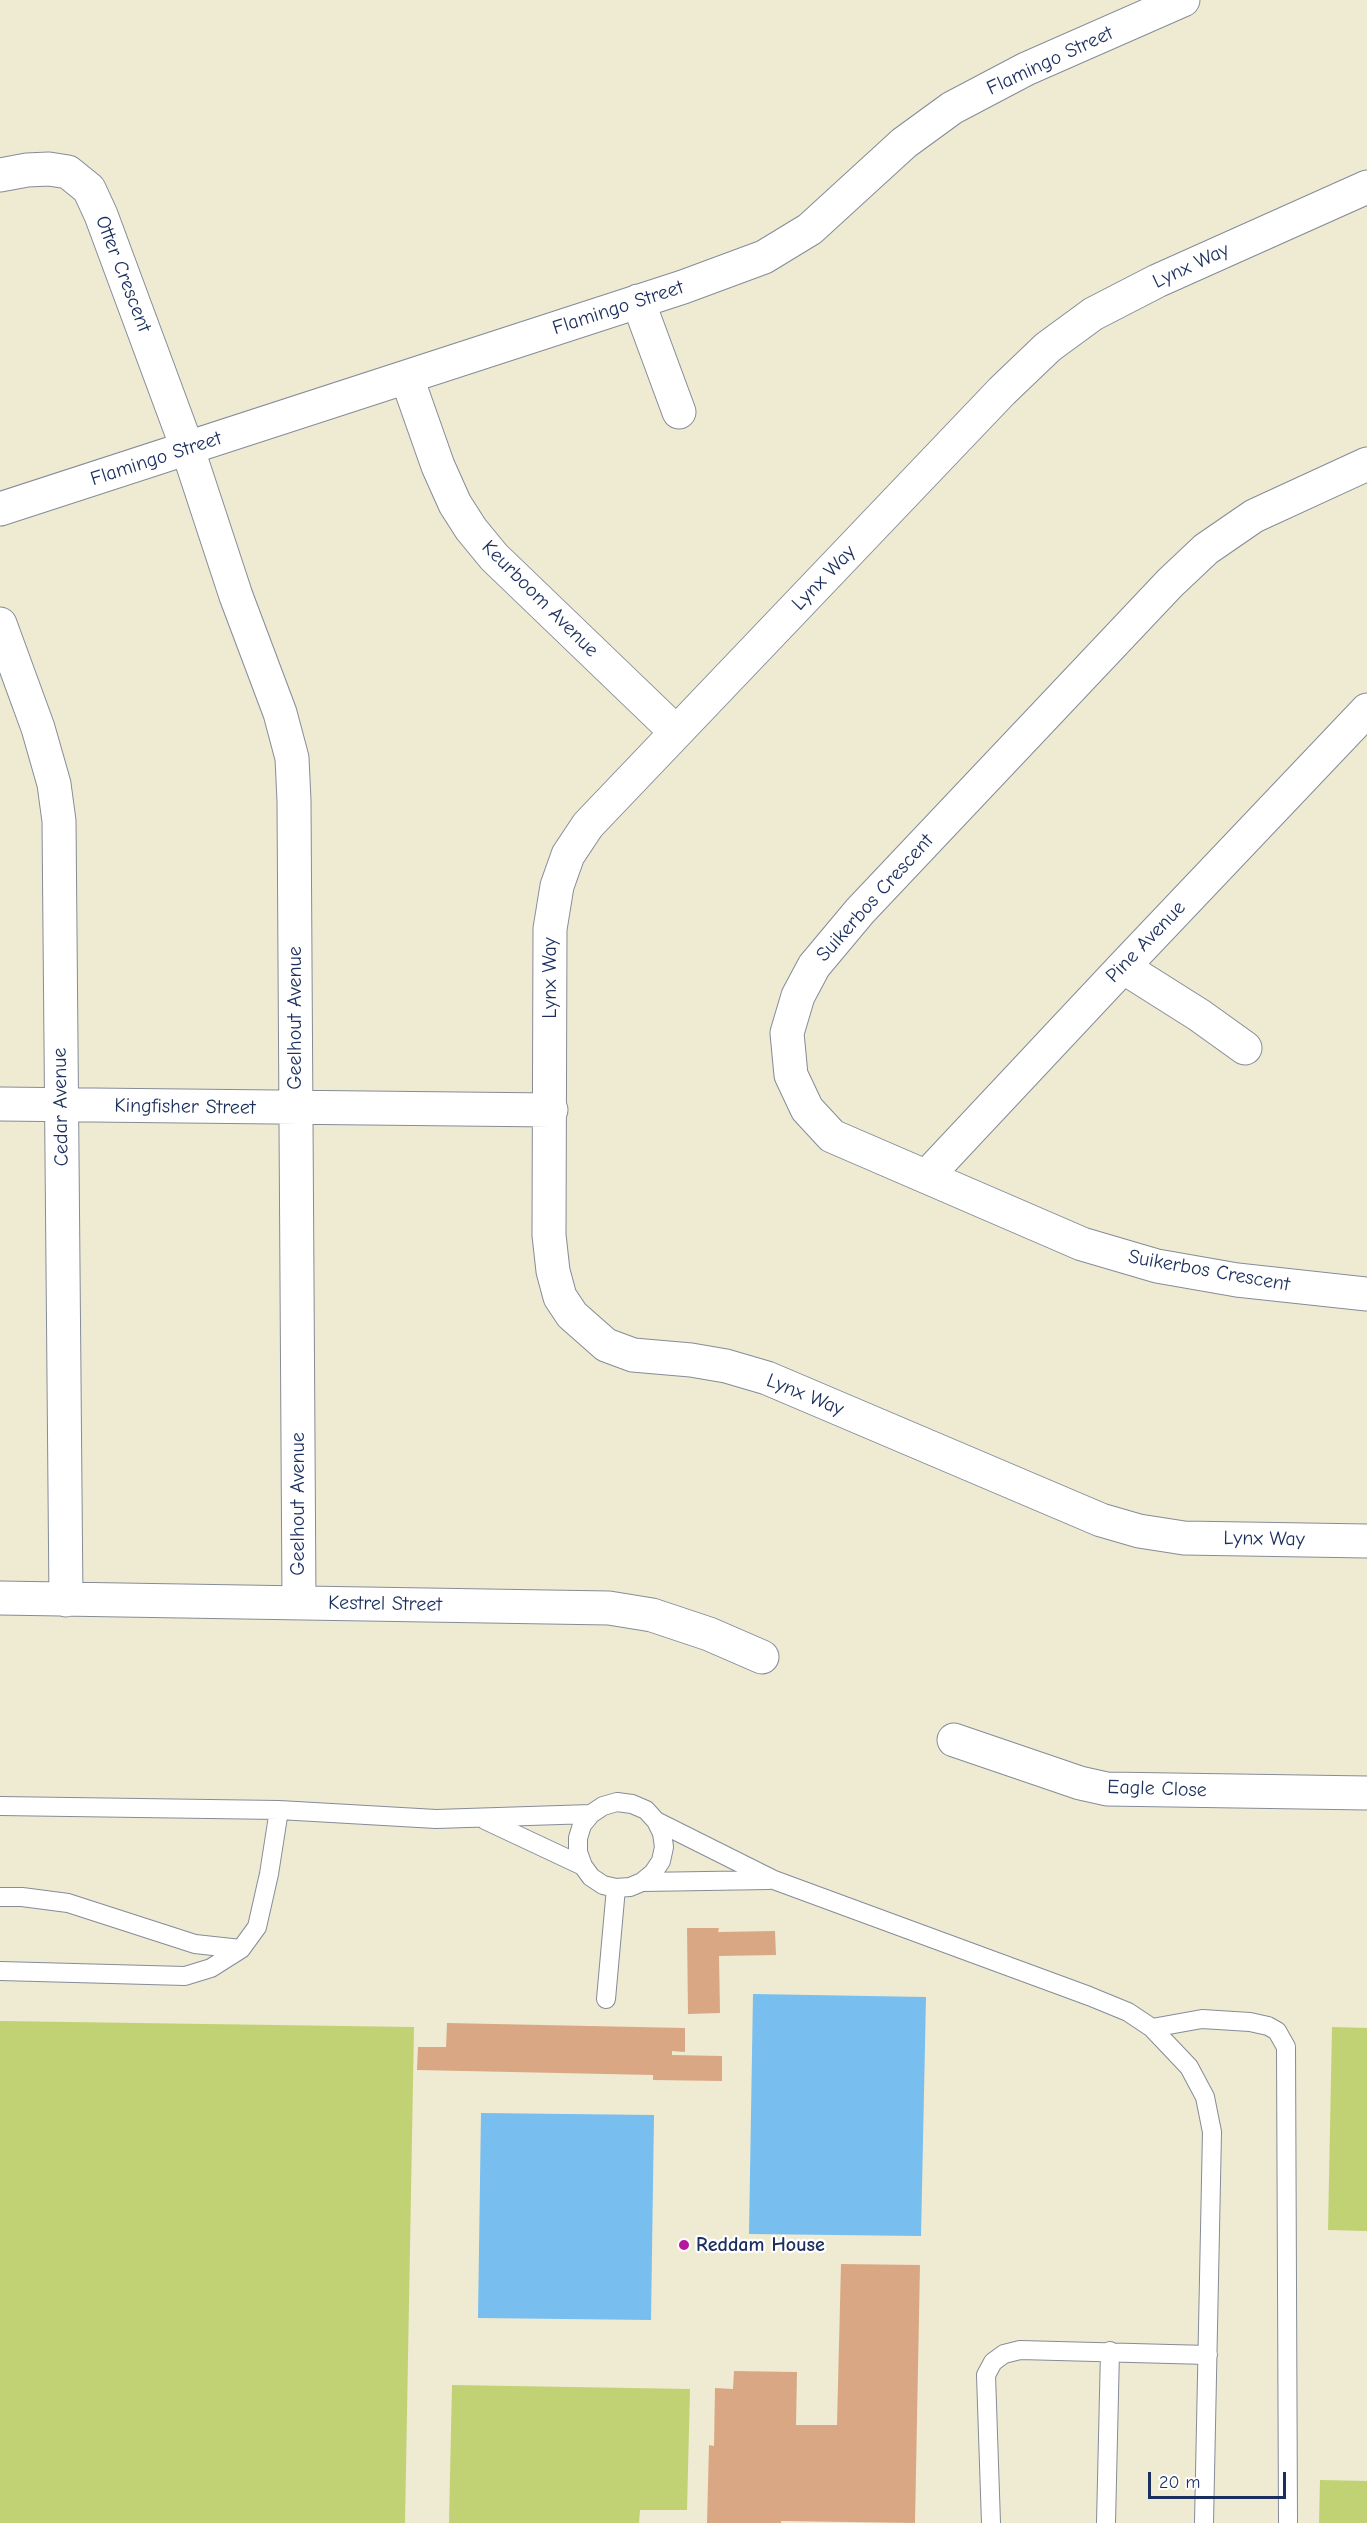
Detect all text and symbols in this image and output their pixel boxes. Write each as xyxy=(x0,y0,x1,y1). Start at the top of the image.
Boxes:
street label: Flamingo Street xyxy=(983,21,1117,101)
street label: Otter Crescent xyxy=(90,212,156,336)
street label: Lynx Way xyxy=(1149,238,1233,294)
street label: Flamingo Street xyxy=(549,276,687,340)
street label: Flamingo Street xyxy=(87,427,225,491)
street label: Keurboom Avenue xyxy=(477,536,603,662)
street label: Lynx Way xyxy=(787,540,861,616)
street label: Suikerbos Crescent xyxy=(811,829,939,967)
street label: Pine Avenue xyxy=(1101,896,1191,988)
street label: Lynx Way xyxy=(538,937,562,1019)
street label: Geelhout Avenue xyxy=(283,946,307,1090)
street label: Cedar Avenue xyxy=(48,1047,74,1167)
street label: Kingfisher Street xyxy=(114,1094,256,1120)
street label: Suikerbos Crescent xyxy=(1126,1245,1292,1297)
street label: Lynx Way xyxy=(763,1369,847,1421)
street label: Geelhout Avenue xyxy=(286,1432,310,1576)
street label: Lynx Way xyxy=(1223,1526,1305,1552)
street label: Kestrel Street xyxy=(328,1591,442,1617)
street label: Eagle Close xyxy=(1107,1775,1207,1803)
place label: Reddam House xyxy=(696,2233,825,2257)
marker: Reddam House xyxy=(677,2238,691,2252)
scale bar xyxy=(1151,2460,1289,2498)
text: 20 m xyxy=(1159,2472,1200,2493)

